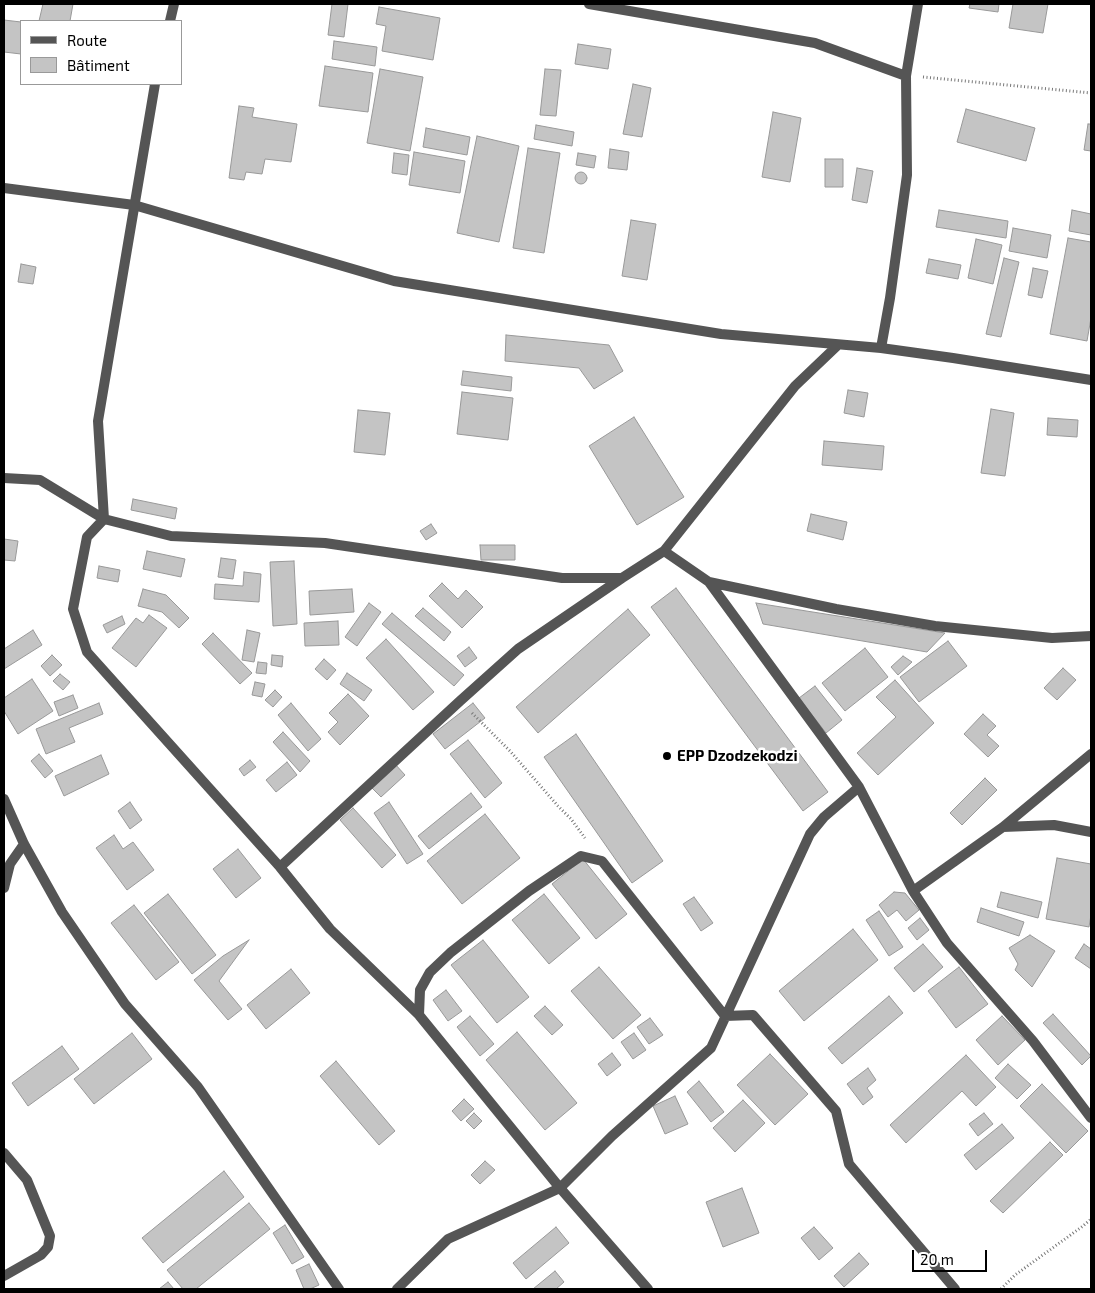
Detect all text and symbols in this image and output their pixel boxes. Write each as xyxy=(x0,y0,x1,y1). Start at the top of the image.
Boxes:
legend xyxy=(20,20,182,85)
text: Route xyxy=(67,31,107,49)
text: Bâtiment xyxy=(67,56,130,74)
place label: EPP Dzodzekodzi xyxy=(677,747,798,765)
marker: EPP Dzodzekodzi xyxy=(661,750,673,762)
scale bar xyxy=(915,1240,990,1272)
text: 20 m xyxy=(920,1250,954,1268)

